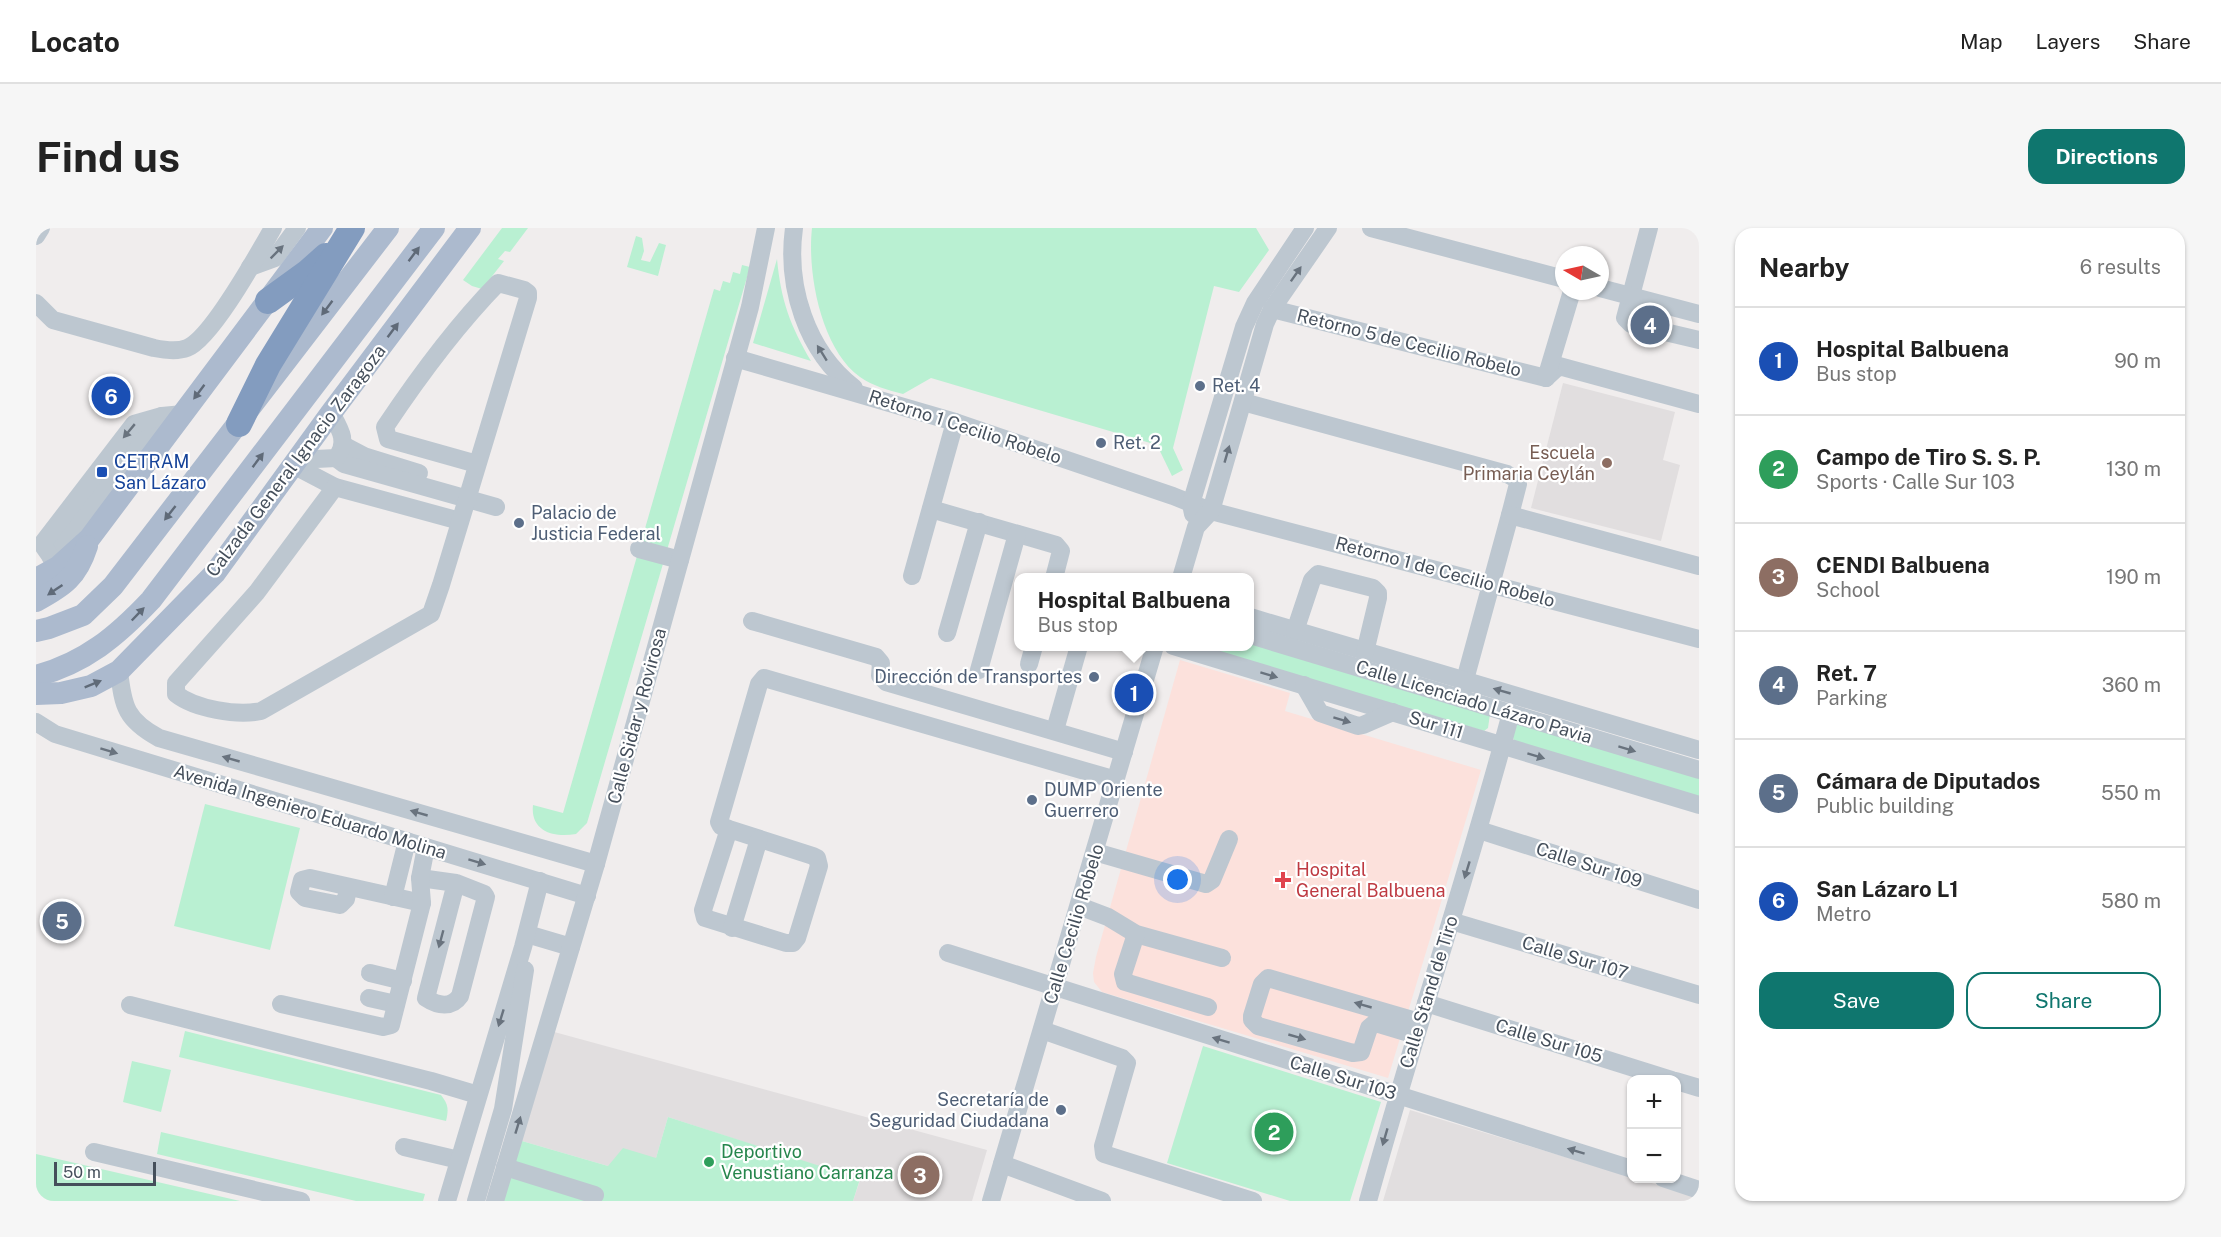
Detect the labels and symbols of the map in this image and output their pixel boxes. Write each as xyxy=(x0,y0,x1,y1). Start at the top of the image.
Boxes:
one-way arrow xyxy=(270,245,284,260)
north arrow xyxy=(1555,246,1609,300)
one-way arrow xyxy=(408,247,420,262)
one-way arrow xyxy=(1290,266,1301,282)
one-way arrow xyxy=(321,300,334,316)
pin: 4 xyxy=(1630,302,1670,348)
street label: Retorno 5 de Cecilio Robelo xyxy=(1295,304,1524,381)
one-way arrow xyxy=(387,322,399,338)
street label: Calzada General Ignacio Zaragoza xyxy=(202,341,390,581)
one-way arrow xyxy=(817,345,828,361)
pin: 6 xyxy=(92,374,130,418)
place label: Ret. 4 xyxy=(1212,375,1260,396)
marker: Ret. 4 xyxy=(1193,379,1207,393)
one-way arrow xyxy=(193,383,205,399)
street label: Retorno 1 Cecilio Robelo xyxy=(866,385,1064,468)
one-way arrow xyxy=(123,423,136,439)
place label: Ret. 2 xyxy=(1113,432,1161,453)
marker: Ret. 2 xyxy=(1094,436,1108,450)
place label: Escuela Primaria Ceylán xyxy=(1463,442,1595,484)
one-way arrow xyxy=(1223,445,1232,463)
place label: CETRAM San Lázaro xyxy=(114,451,207,493)
one-way arrow xyxy=(252,452,264,468)
marker: Escuela Primaria Ceylán xyxy=(1600,456,1614,470)
marker: CETRAM San Lázaro xyxy=(95,465,109,479)
place label: Palacio de Justicia Federal xyxy=(531,502,661,544)
one-way arrow xyxy=(165,505,177,520)
marker: Palacio de Justicia Federal xyxy=(512,516,526,530)
street label: Retorno 1 de Cecilio Robelo xyxy=(1333,532,1557,611)
one-way arrow xyxy=(47,584,63,596)
one-way arrow xyxy=(131,607,145,621)
street label: Calle Sidar y Rovirosa xyxy=(603,626,670,806)
street label: Calle Licenciado Lázaro Pavia xyxy=(1354,656,1595,747)
place label: Dirección de Transportes xyxy=(874,666,1082,687)
marker: Dirección de Transportes xyxy=(1087,670,1101,684)
pin: 1 xyxy=(1114,670,1154,716)
one-way arrow xyxy=(1260,671,1278,680)
one-way arrow xyxy=(84,679,102,688)
one-way arrow xyxy=(1493,686,1511,695)
street label: Sur 111 xyxy=(1406,706,1466,743)
one-way arrow xyxy=(1333,716,1351,726)
one-way arrow xyxy=(1618,744,1636,754)
one-way arrow xyxy=(100,747,118,756)
one-way arrow xyxy=(1527,752,1545,761)
one-way arrow xyxy=(222,754,240,763)
street label: Avenida Ingeniero Eduardo Molina xyxy=(171,760,449,863)
place label: DUMP Oriente Guerrero xyxy=(1044,779,1163,821)
marker: DUMP Oriente Guerrero xyxy=(1025,793,1039,807)
one-way arrow xyxy=(410,808,428,817)
street label: Calle Sur 109 xyxy=(1533,837,1645,892)
street label: Calle Cecilio Robelo xyxy=(1039,841,1108,1006)
one-way arrow xyxy=(468,858,486,867)
place label: Hospital General Balbuena xyxy=(1296,859,1446,901)
one-way arrow xyxy=(1462,861,1471,879)
your location xyxy=(1163,865,1192,894)
marker: Hospital General Balbuena xyxy=(1274,871,1292,889)
pin: 5 xyxy=(42,898,82,944)
street label: Calle Stand de Tiro xyxy=(1395,913,1462,1071)
one-way arrow xyxy=(436,930,445,948)
street label: Calle Sur 107 xyxy=(1520,931,1631,984)
one-way arrow xyxy=(1354,1000,1372,1009)
one-way arrow xyxy=(496,1009,505,1027)
street label: Calle Sur 105 xyxy=(1493,1014,1605,1067)
one-way arrow xyxy=(1288,1033,1306,1042)
one-way arrow xyxy=(1212,1035,1230,1044)
street label: Calle Sur 103 xyxy=(1287,1051,1399,1104)
place label: Secretaría de Seguridad Ciudadana xyxy=(869,1089,1049,1131)
marker: Secretaría de Seguridad Ciudadana xyxy=(1054,1103,1068,1117)
pin: 2 xyxy=(1254,1110,1294,1154)
one-way arrow xyxy=(514,1116,523,1134)
one-way arrow xyxy=(1380,1128,1390,1146)
place label: Deportivo Venustiano Carranza xyxy=(721,1141,893,1183)
one-way arrow xyxy=(1567,1146,1585,1155)
pin: 3 xyxy=(900,1152,940,1198)
marker: Deportivo Venustiano Carranza xyxy=(702,1155,716,1169)
scale bar xyxy=(54,1159,156,1186)

